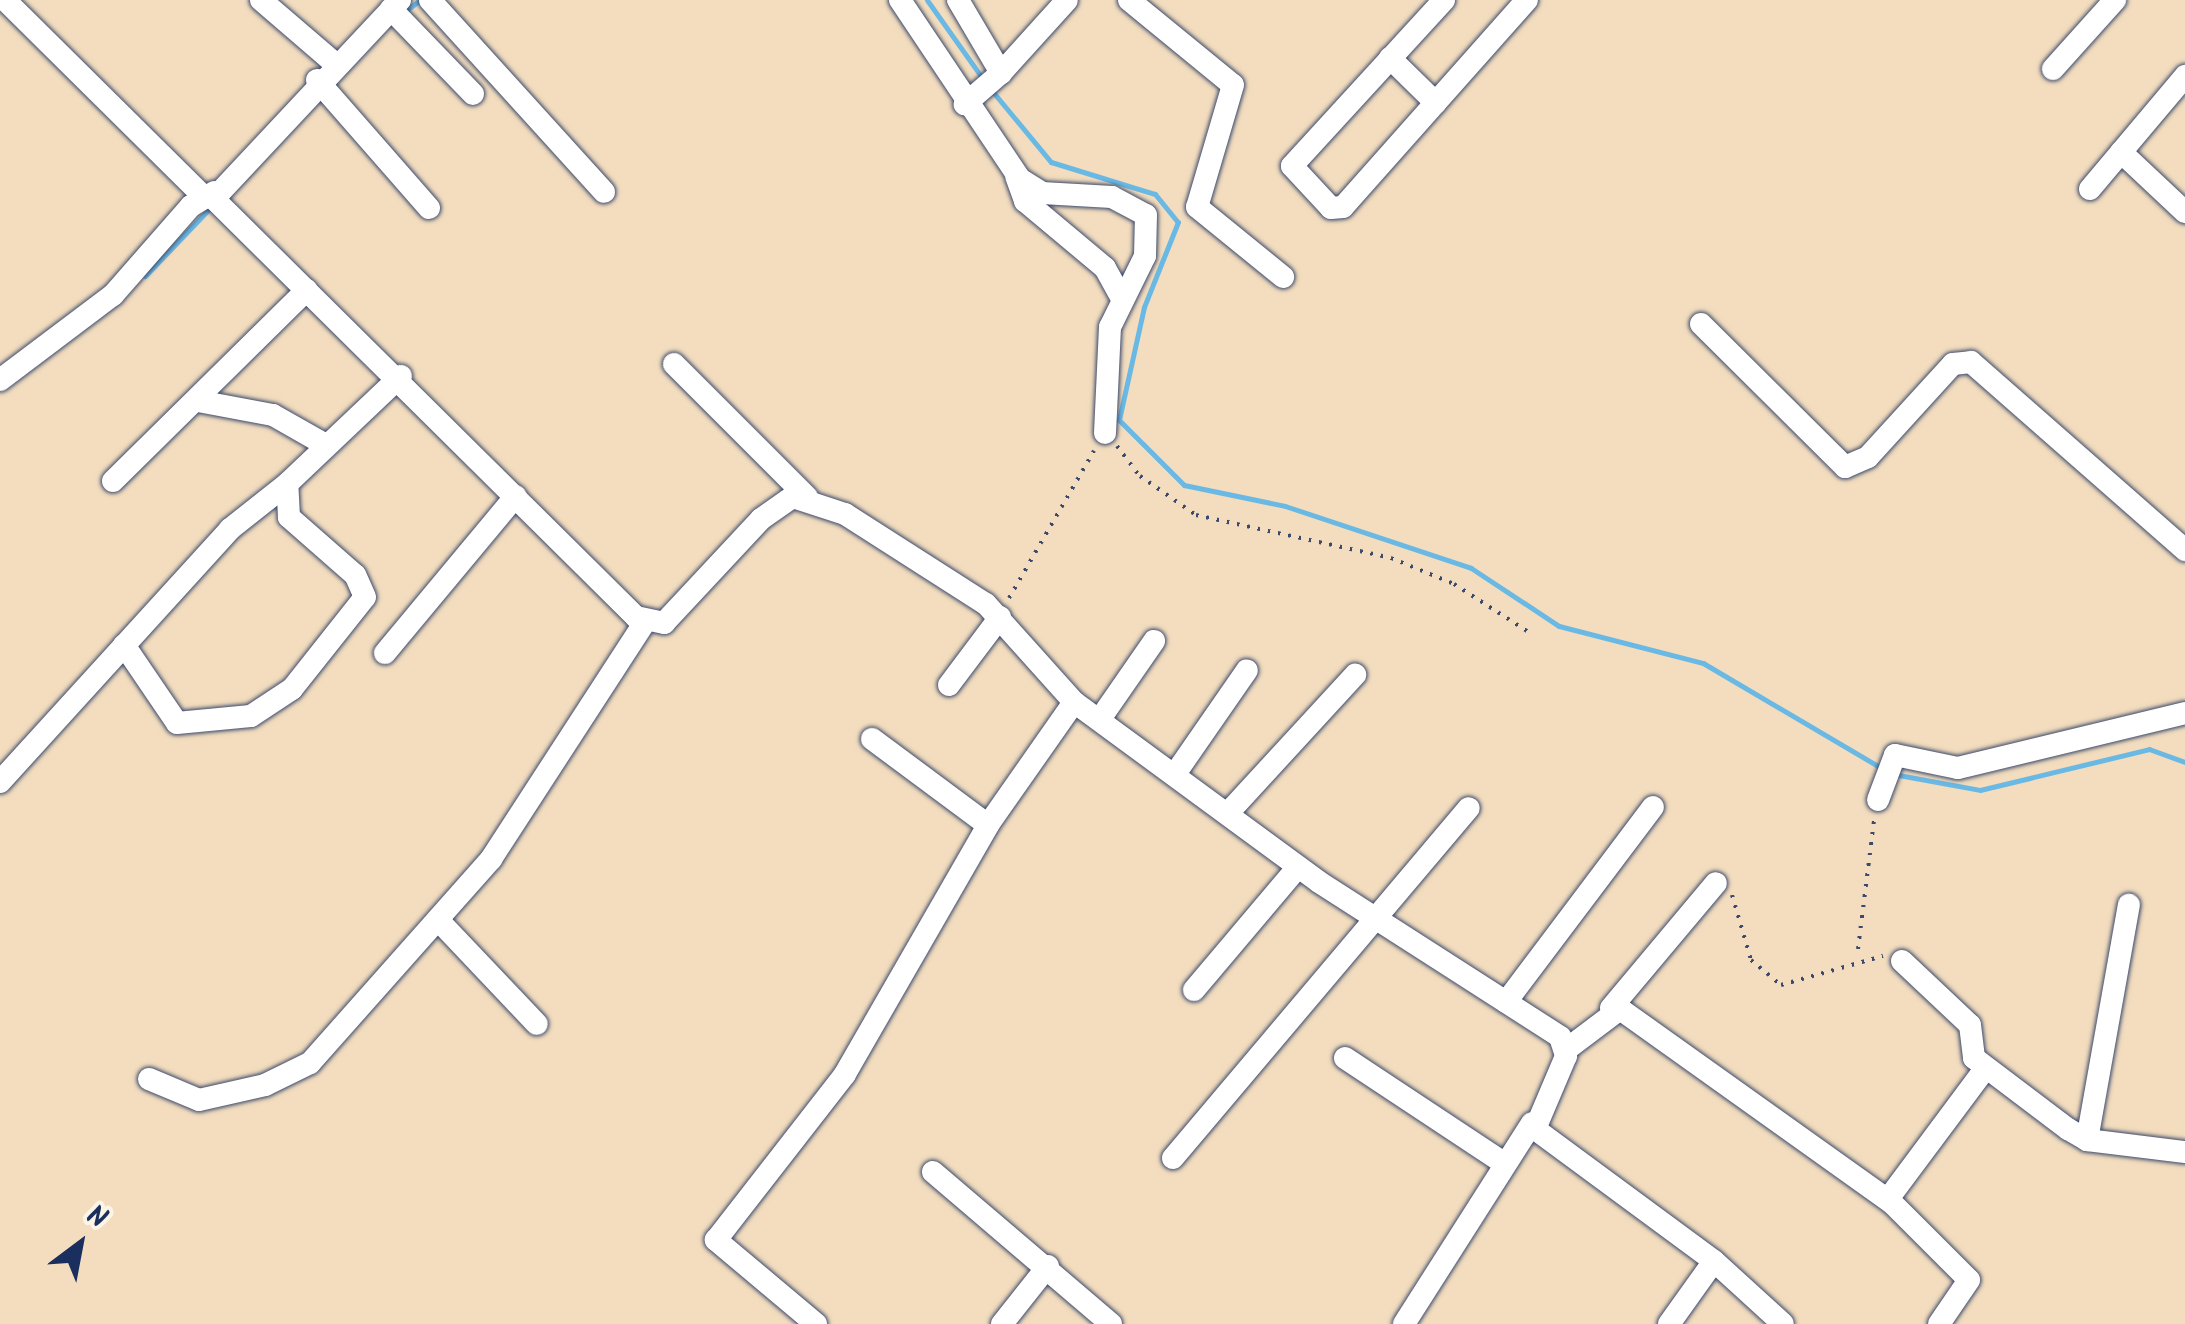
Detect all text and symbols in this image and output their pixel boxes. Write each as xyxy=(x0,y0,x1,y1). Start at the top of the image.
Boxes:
north arrow xyxy=(30,1194,130,1294)
text: N xyxy=(77,1194,116,1242)

